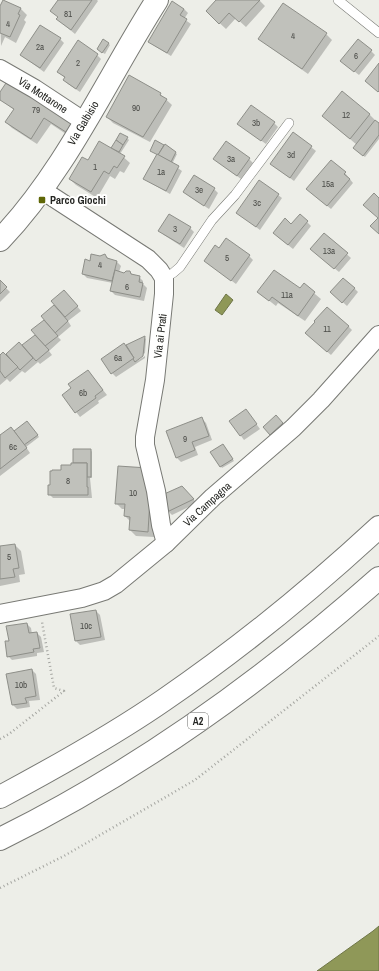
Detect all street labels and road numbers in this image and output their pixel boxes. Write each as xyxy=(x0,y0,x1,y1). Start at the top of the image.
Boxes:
street label: Via Mottarone xyxy=(15,74,71,116)
street label: Via Galbisio xyxy=(64,98,102,148)
street label: Via ai Prati xyxy=(150,313,170,359)
street label: Via Campagna xyxy=(180,479,234,529)
road number: A2 xyxy=(188,713,208,729)

